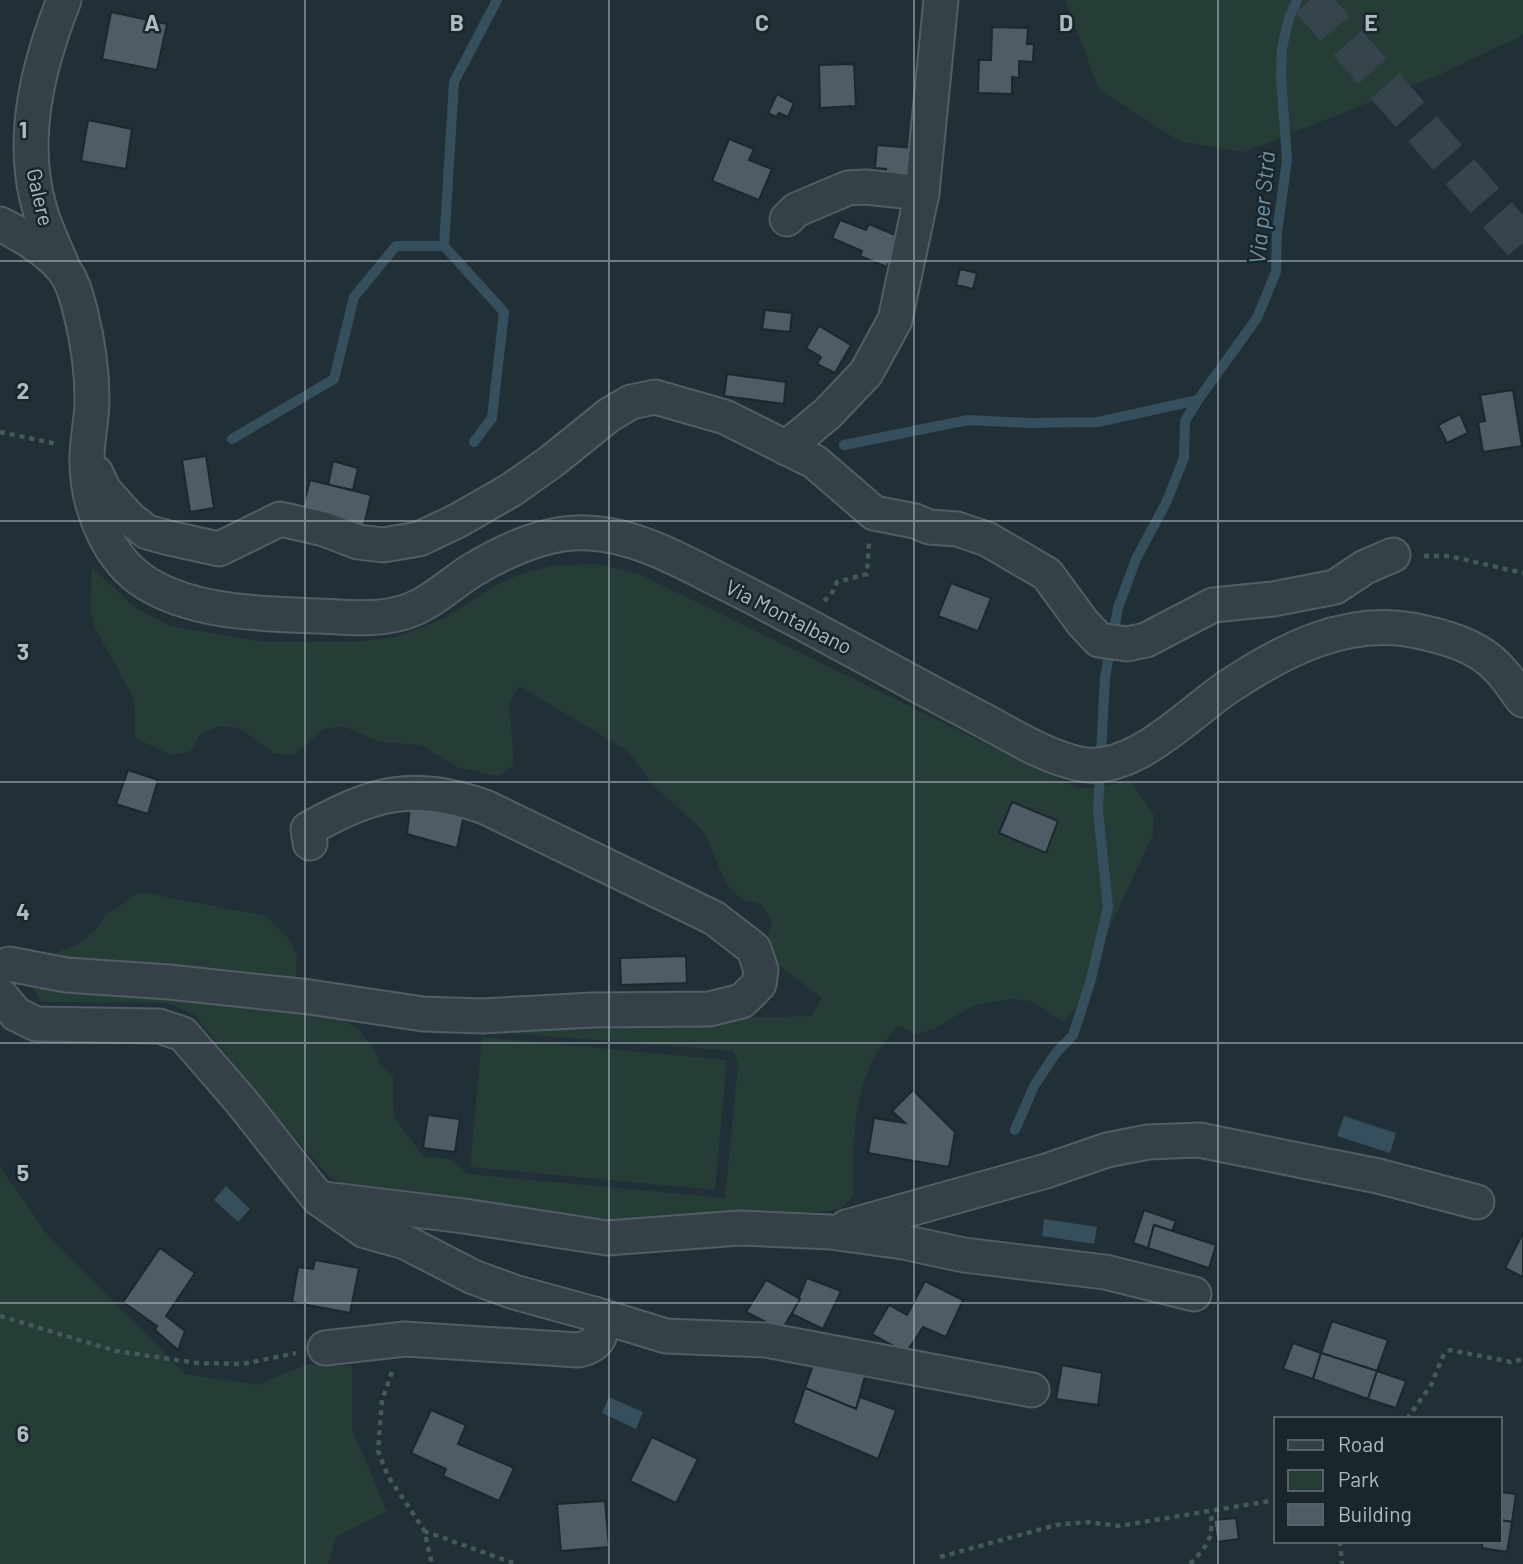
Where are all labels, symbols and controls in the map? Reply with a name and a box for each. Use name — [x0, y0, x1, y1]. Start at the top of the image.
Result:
text: A — [144, 8, 160, 36]
text: B — [450, 8, 464, 36]
text: C — [755, 8, 769, 36]
text: D — [1059, 8, 1073, 36]
text: E — [1364, 8, 1378, 36]
text: 1 — [19, 115, 27, 143]
water label: Via per Strà — [1242, 150, 1280, 265]
street label: Galere — [22, 166, 60, 228]
text: 2 — [17, 376, 29, 404]
street label: Via Montalbano — [722, 573, 856, 659]
text: 3 — [17, 637, 29, 665]
text: 4 — [16, 897, 30, 925]
text: 5 — [17, 1158, 29, 1186]
legend — [1274, 1417, 1502, 1543]
text: 6 — [17, 1419, 29, 1447]
text: Road — [1338, 1431, 1384, 1456]
text: Park — [1338, 1466, 1379, 1491]
text: Building — [1338, 1501, 1412, 1526]

